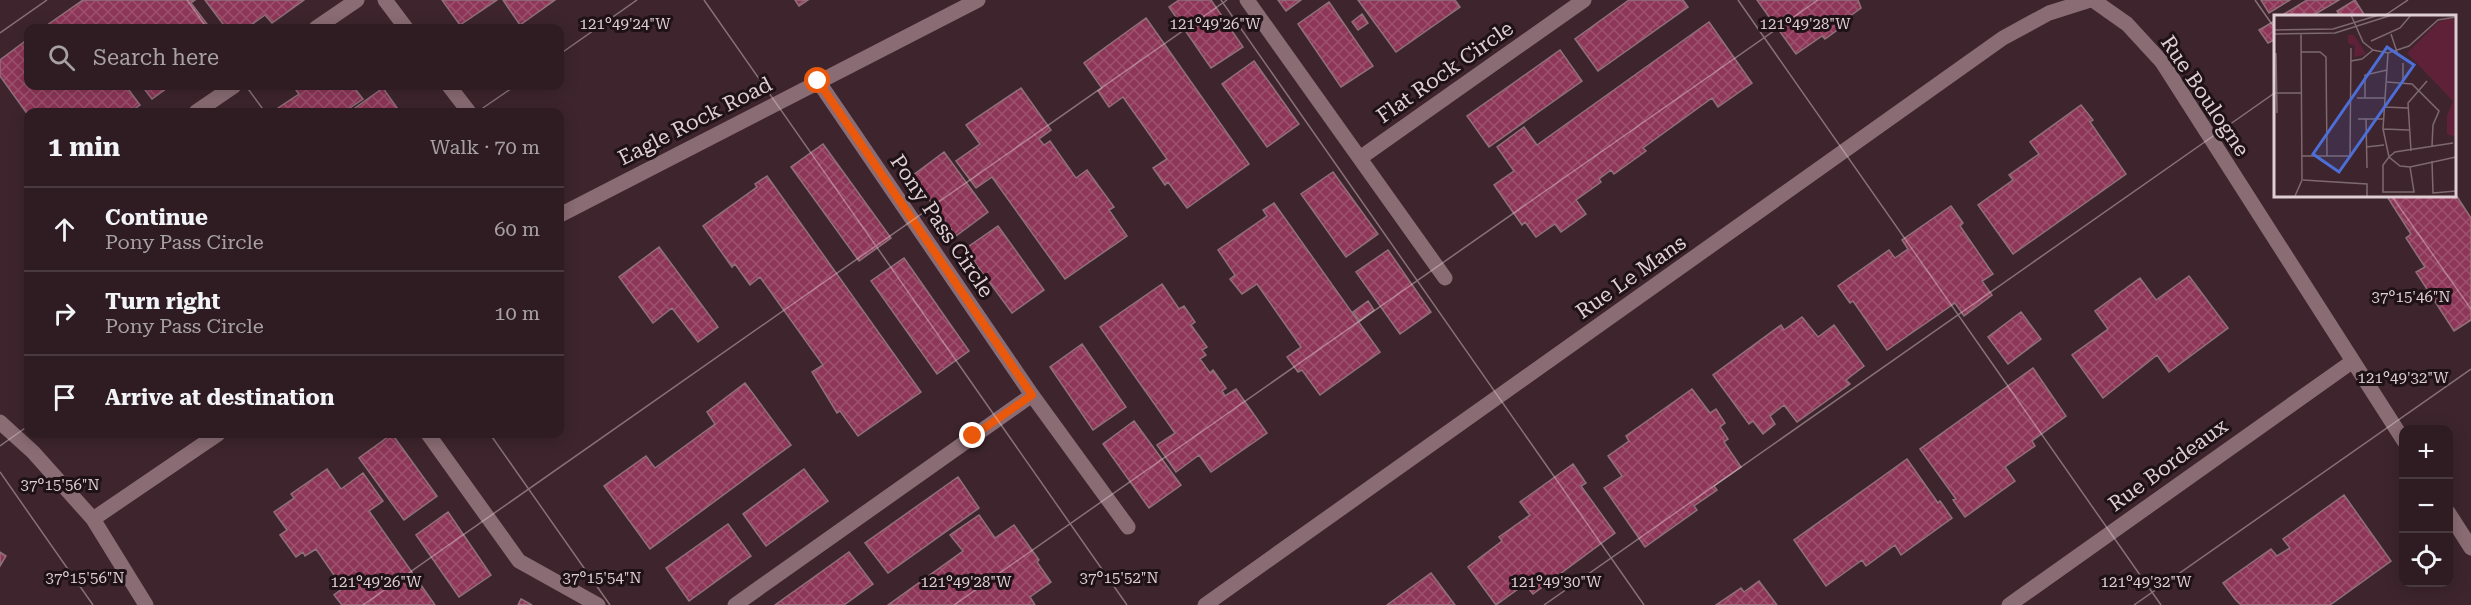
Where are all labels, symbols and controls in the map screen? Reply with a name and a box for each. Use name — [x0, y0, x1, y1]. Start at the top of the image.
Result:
text: 121°49'24"W — [580, 15, 671, 33]
text: 121°49'26"W — [1170, 15, 1261, 33]
text: 121°49'28"W — [1760, 15, 1851, 33]
inset map — [2274, 15, 2456, 196]
street label: Flat Rock Circle — [1372, 16, 1518, 128]
search box — [24, 24, 564, 90]
street label: Rue Boulogne — [2156, 31, 2254, 161]
icon: search — [45, 41, 78, 74]
text: Search here — [93, 45, 219, 70]
route start — [804, 67, 830, 93]
street label: Eagle Rock Road — [614, 72, 776, 170]
text: 1 min — [48, 132, 120, 162]
text: Walk · 70 m — [430, 135, 540, 159]
street label: Pony Pass Circle — [885, 150, 999, 302]
text: Continue — [105, 205, 208, 230]
icon: ahead — [48, 213, 81, 246]
text: 60 m — [494, 217, 540, 241]
text: Pony Pass Circle — [105, 230, 264, 254]
street label: Rue Le Mans — [1571, 230, 1691, 324]
text: 37°15'46"N — [2371, 288, 2451, 306]
text: Turn right — [105, 289, 220, 314]
icon: right — [48, 297, 81, 330]
text: 10 m — [494, 301, 540, 325]
text: Pony Pass Circle — [105, 314, 264, 338]
text: 121°49'32"W — [2358, 369, 2449, 387]
icon: arrive — [48, 381, 81, 414]
text: Arrive at destination — [105, 385, 334, 410]
street label: Rue Bordeaux — [2104, 414, 2232, 516]
route end — [959, 422, 985, 448]
map controls — [2399, 425, 2453, 587]
button: + — [2399, 425, 2453, 479]
text: 37°15'56"N — [20, 476, 100, 494]
button: − — [2399, 479, 2453, 533]
button: locate — [2399, 533, 2453, 587]
text: 37°15'56"N — [45, 569, 125, 587]
text: 37°15'54"N — [562, 569, 642, 587]
text: 37°15'52"N — [1079, 569, 1159, 587]
text: 121°49'26"W — [331, 573, 422, 591]
text: 121°49'28"W — [921, 573, 1012, 591]
text: 121°49'30"W — [1511, 573, 1602, 591]
text: 121°49'32"W — [2101, 573, 2192, 591]

